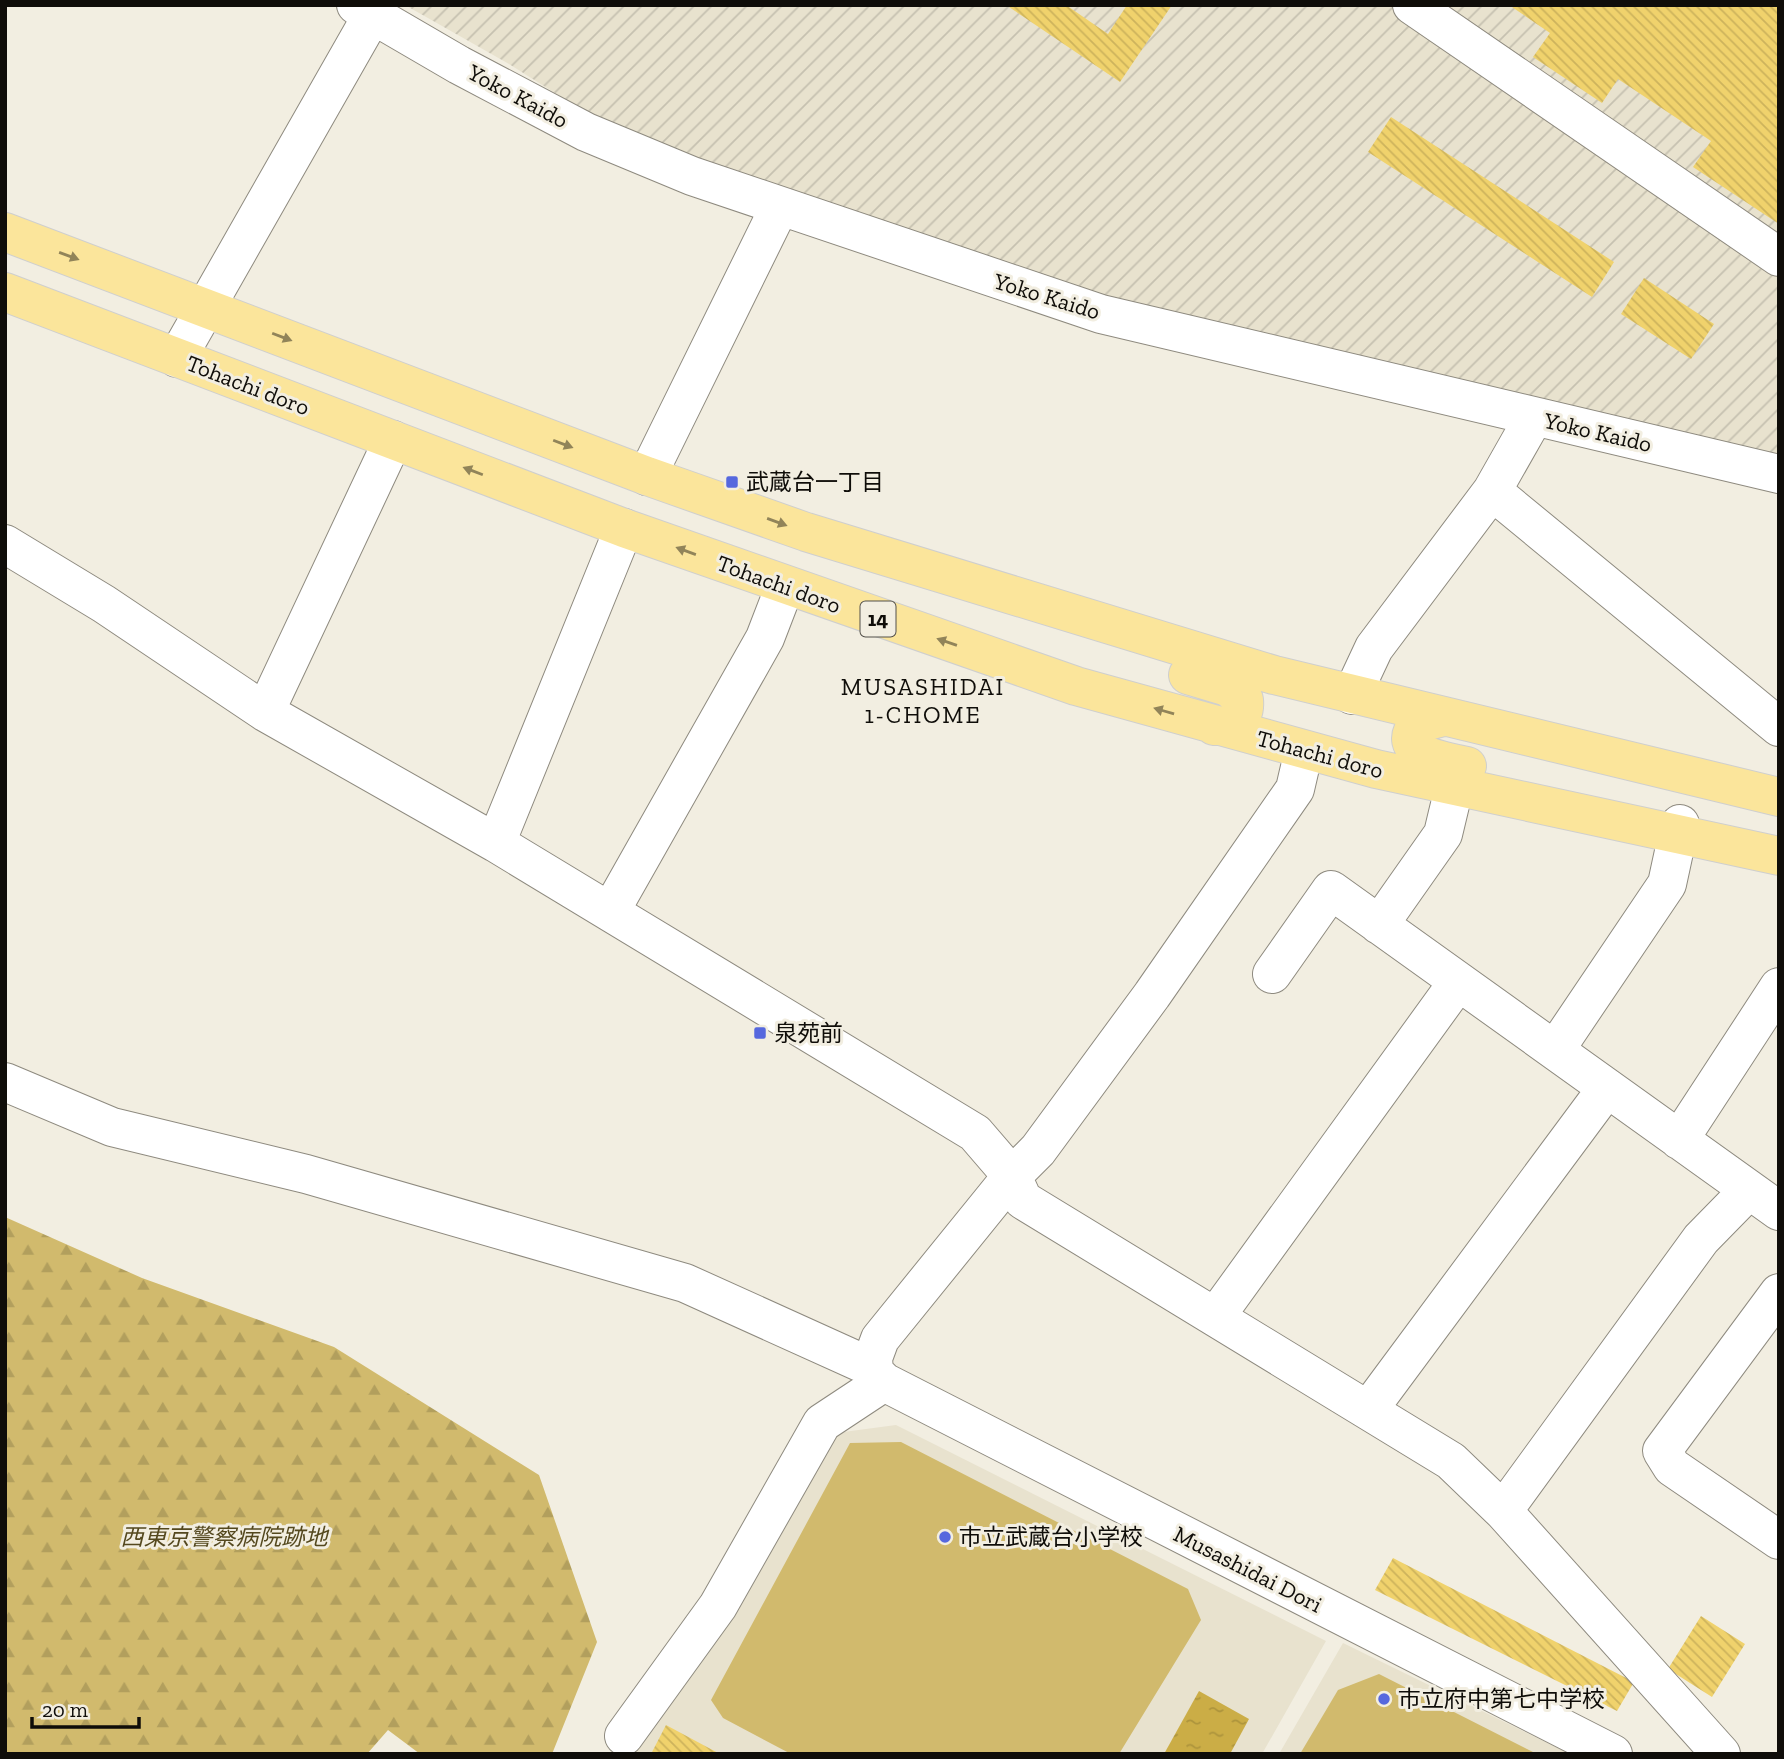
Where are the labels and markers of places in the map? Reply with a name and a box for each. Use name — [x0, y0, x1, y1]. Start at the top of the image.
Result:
place label: 武蔵台一丁目 — [746, 468, 884, 496]
marker: 武蔵台一丁目 — [724, 474, 740, 490]
place label: 泉苑前 — [774, 1019, 843, 1047]
marker: 泉苑前 — [752, 1025, 768, 1041]
place label: 市立武蔵台小学校 — [959, 1523, 1143, 1551]
marker: 市立武蔵台小学校 — [937, 1529, 953, 1545]
place label: 市立府中第七中学校 — [1398, 1685, 1605, 1713]
marker: 市立府中第七中学校 — [1376, 1691, 1392, 1707]

